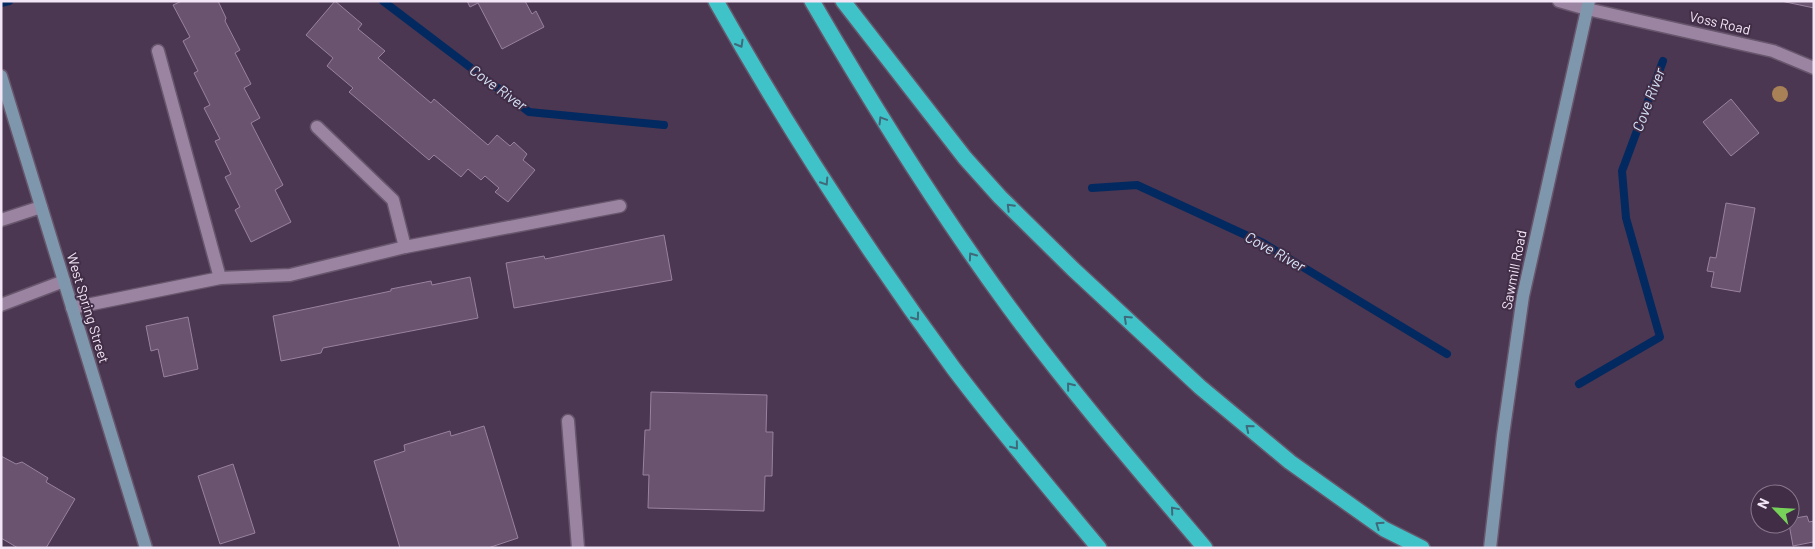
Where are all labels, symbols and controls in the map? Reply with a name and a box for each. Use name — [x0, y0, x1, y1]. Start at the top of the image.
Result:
street label: Voss Road — [1688, 7, 1752, 38]
one-way arrow — [734, 38, 744, 47]
water label: Cove River — [467, 60, 531, 114]
water label: Cove River — [1628, 65, 1669, 134]
one-way arrow — [879, 117, 889, 126]
one-way arrow — [819, 177, 828, 186]
one-way arrow — [1007, 204, 1016, 213]
water label: Cove River — [1242, 227, 1309, 275]
street label: Sawmill Road — [1497, 229, 1530, 311]
street label: West Spring Street — [64, 251, 113, 365]
one-way arrow — [969, 252, 978, 261]
one-way arrow — [910, 311, 919, 321]
one-way arrow — [1124, 316, 1133, 325]
one-way arrow — [1066, 382, 1075, 391]
one-way arrow — [1245, 424, 1254, 433]
one-way arrow — [1009, 440, 1017, 449]
north arrow — [1750, 484, 1800, 534]
text: N — [1753, 495, 1772, 511]
one-way arrow — [1170, 507, 1179, 516]
one-way arrow — [1375, 522, 1385, 531]

